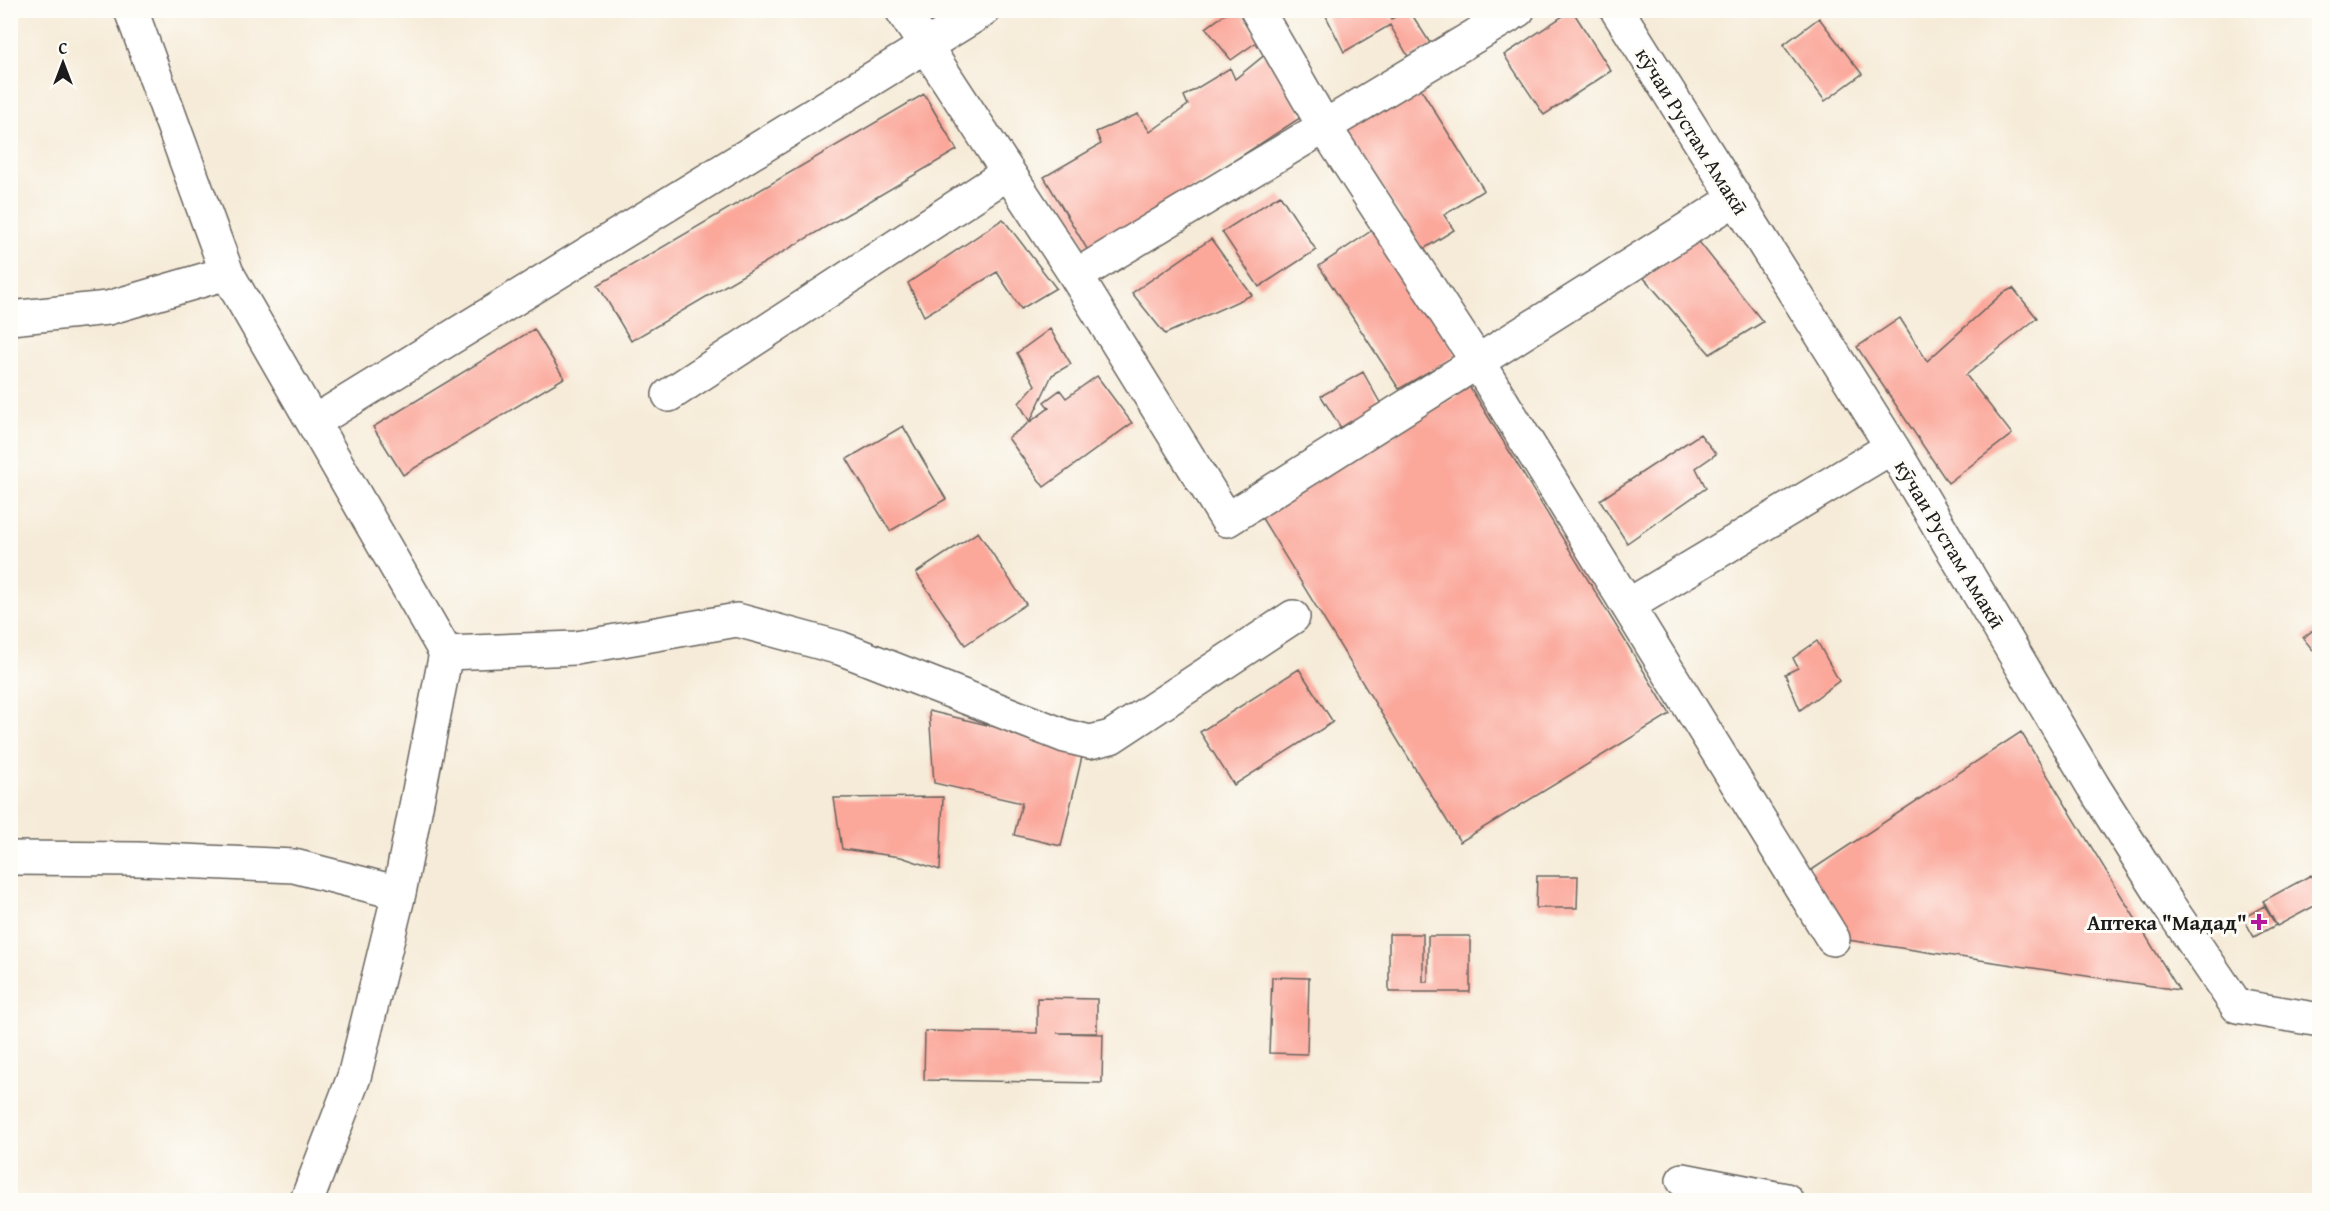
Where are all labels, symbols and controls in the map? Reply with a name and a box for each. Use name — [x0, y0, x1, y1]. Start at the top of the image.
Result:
north arrow — [33, 33, 93, 93]
text: С — [58, 36, 68, 60]
street label: кӯчаи Рустам Амакӣ — [1628, 41, 1756, 221]
street label: кӯчаи Рустам Амакӣ — [1887, 454, 2013, 634]
place label: Аптека "Мадад" — [2087, 907, 2247, 938]
marker: Аптека "Мадад" — [2252, 915, 2266, 929]

